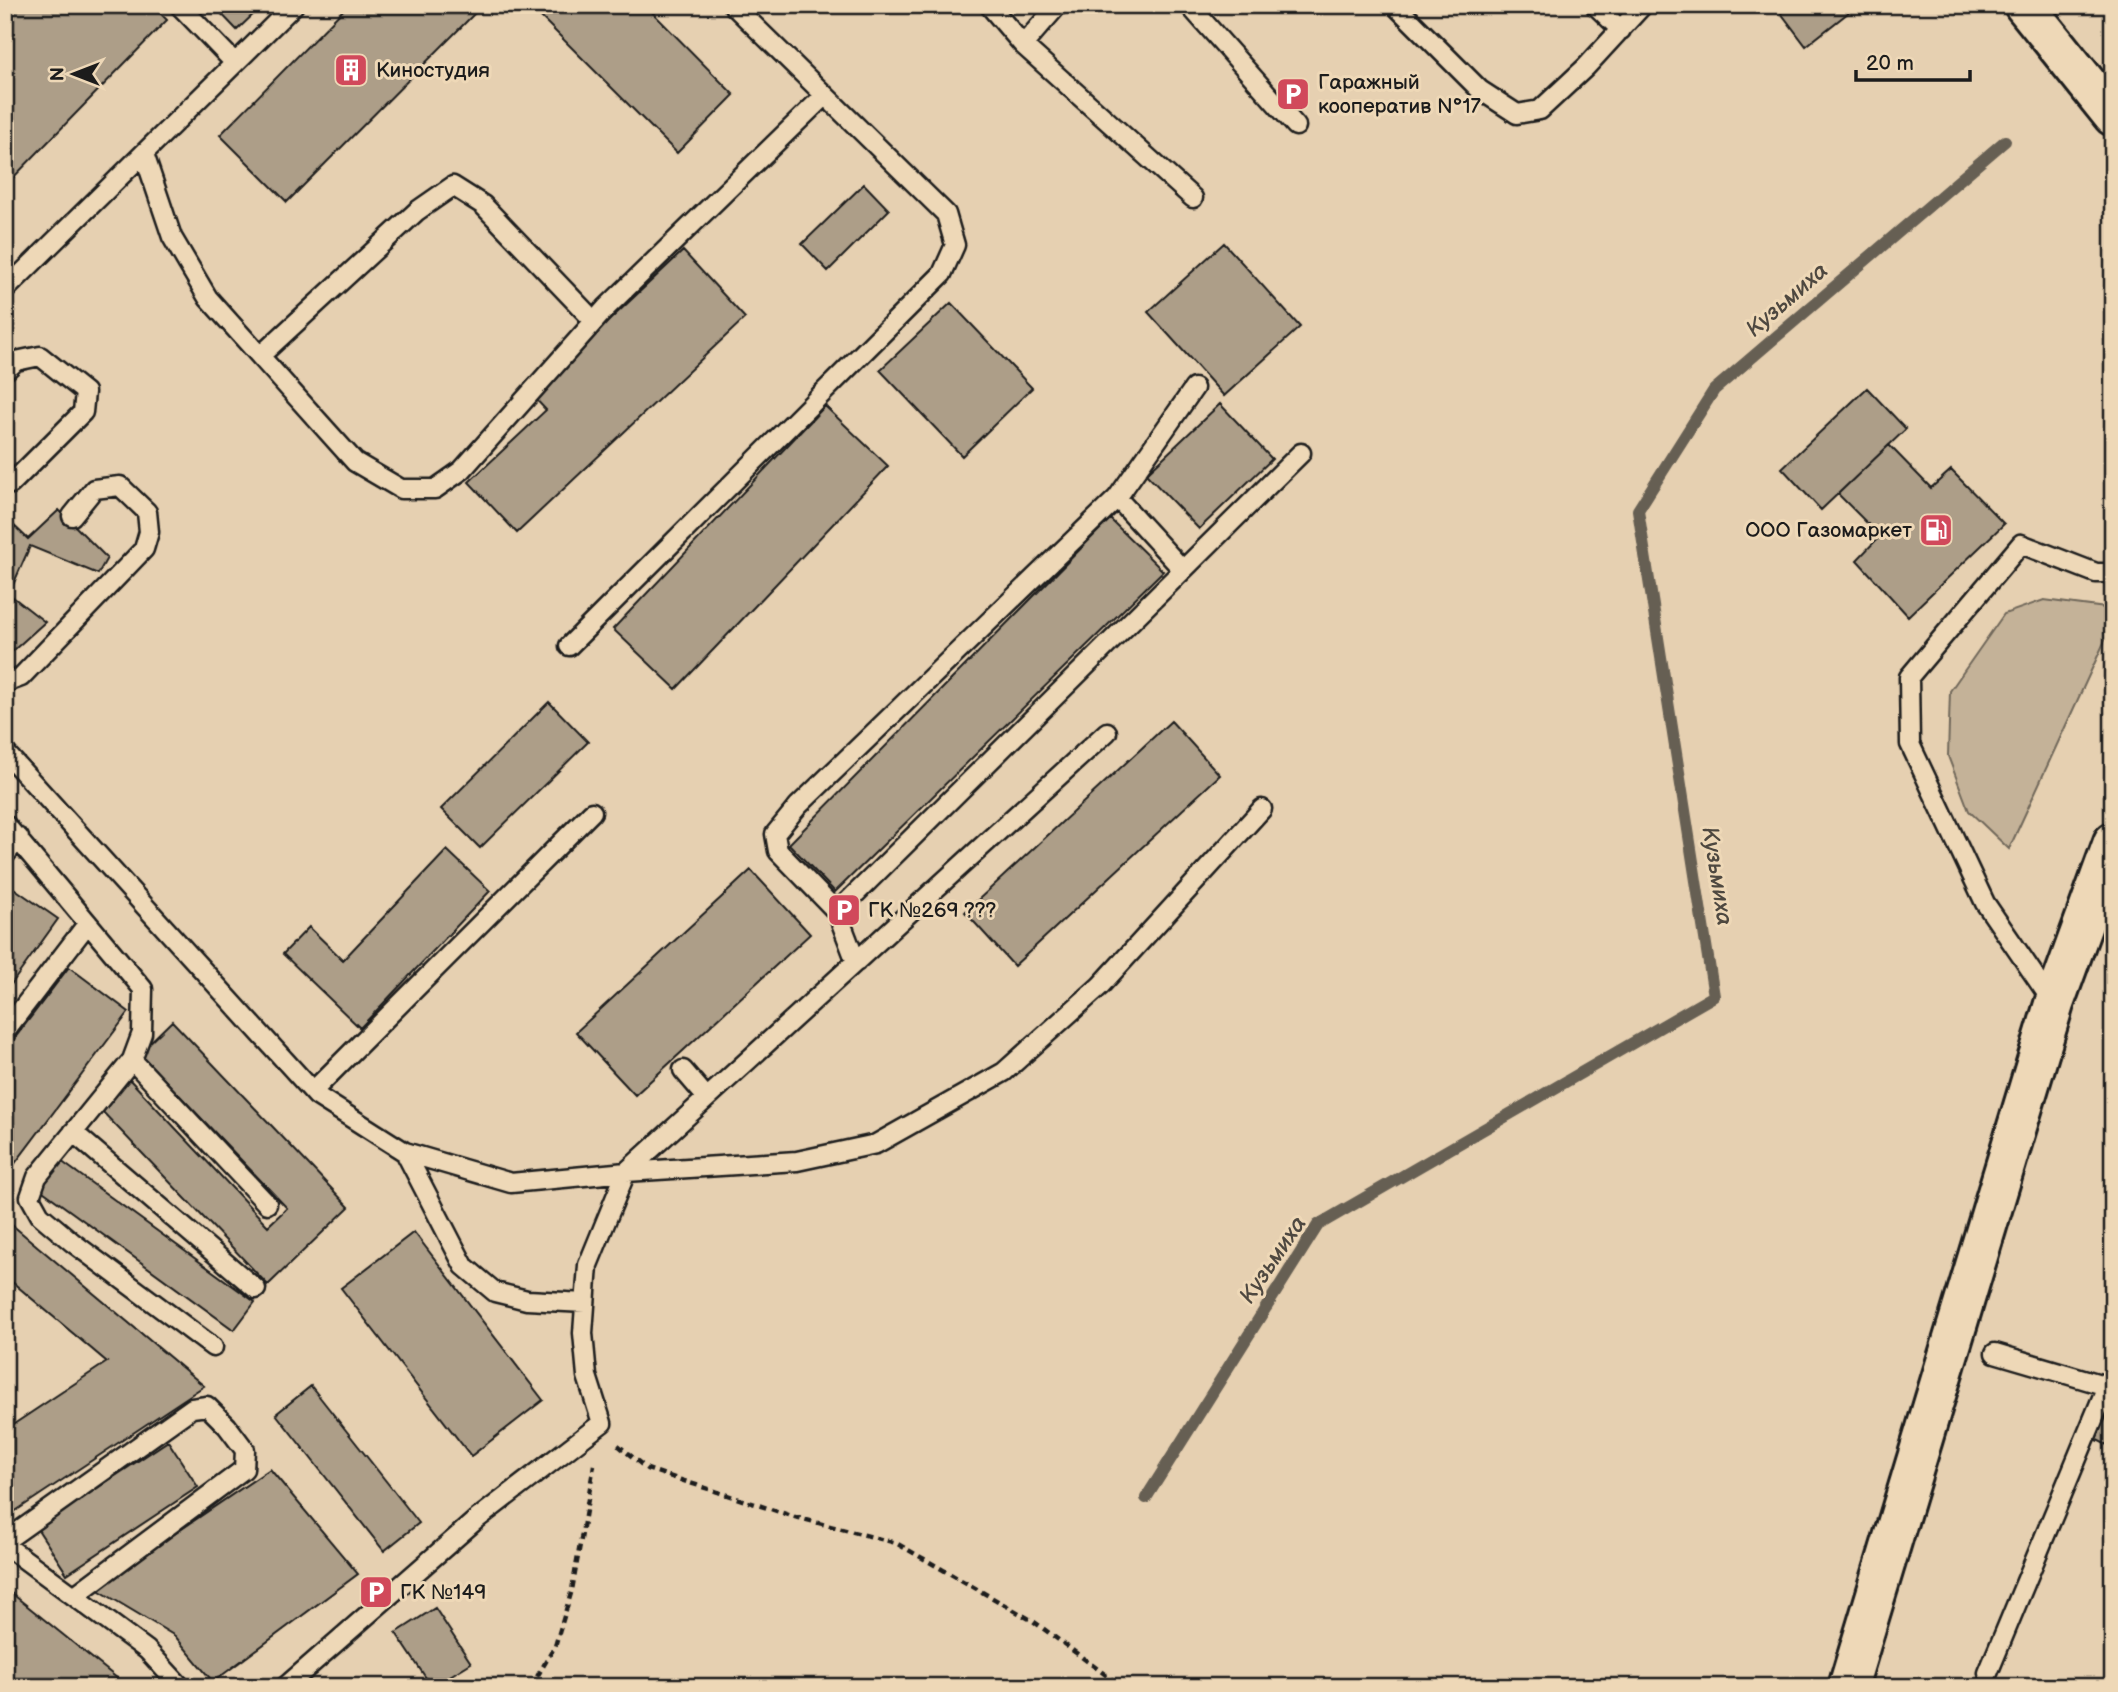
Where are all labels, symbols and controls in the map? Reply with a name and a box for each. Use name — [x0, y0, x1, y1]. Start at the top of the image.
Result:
north arrow — [38, 38, 108, 108]
scale bar — [1856, 38, 1969, 82]
building icon: Киностудия — [332, 51, 370, 89]
text: 20 m — [1866, 51, 1914, 76]
place label: Киностудия — [376, 58, 490, 83]
text: N — [47, 67, 70, 81]
place label: Гаражный кооператив N°17 — [1318, 70, 1482, 119]
parking icon: Гаражный кооператив N°17 — [1274, 75, 1312, 113]
water label: Кузьмиха — [1740, 257, 1834, 343]
fuel station icon: ООО Газомаркет — [1917, 511, 1955, 549]
place label: ООО Газомаркет — [1745, 518, 1912, 543]
water label: Кузьмиха — [1695, 824, 1739, 928]
parking icon: ГК №269 ??? — [825, 891, 863, 929]
place label: ГК №269 ??? — [868, 898, 997, 923]
water label: Кузьмиха — [1233, 1211, 1313, 1309]
parking icon: ГК №149 — [357, 1573, 395, 1611]
place label: ГК №149 — [400, 1580, 486, 1605]

